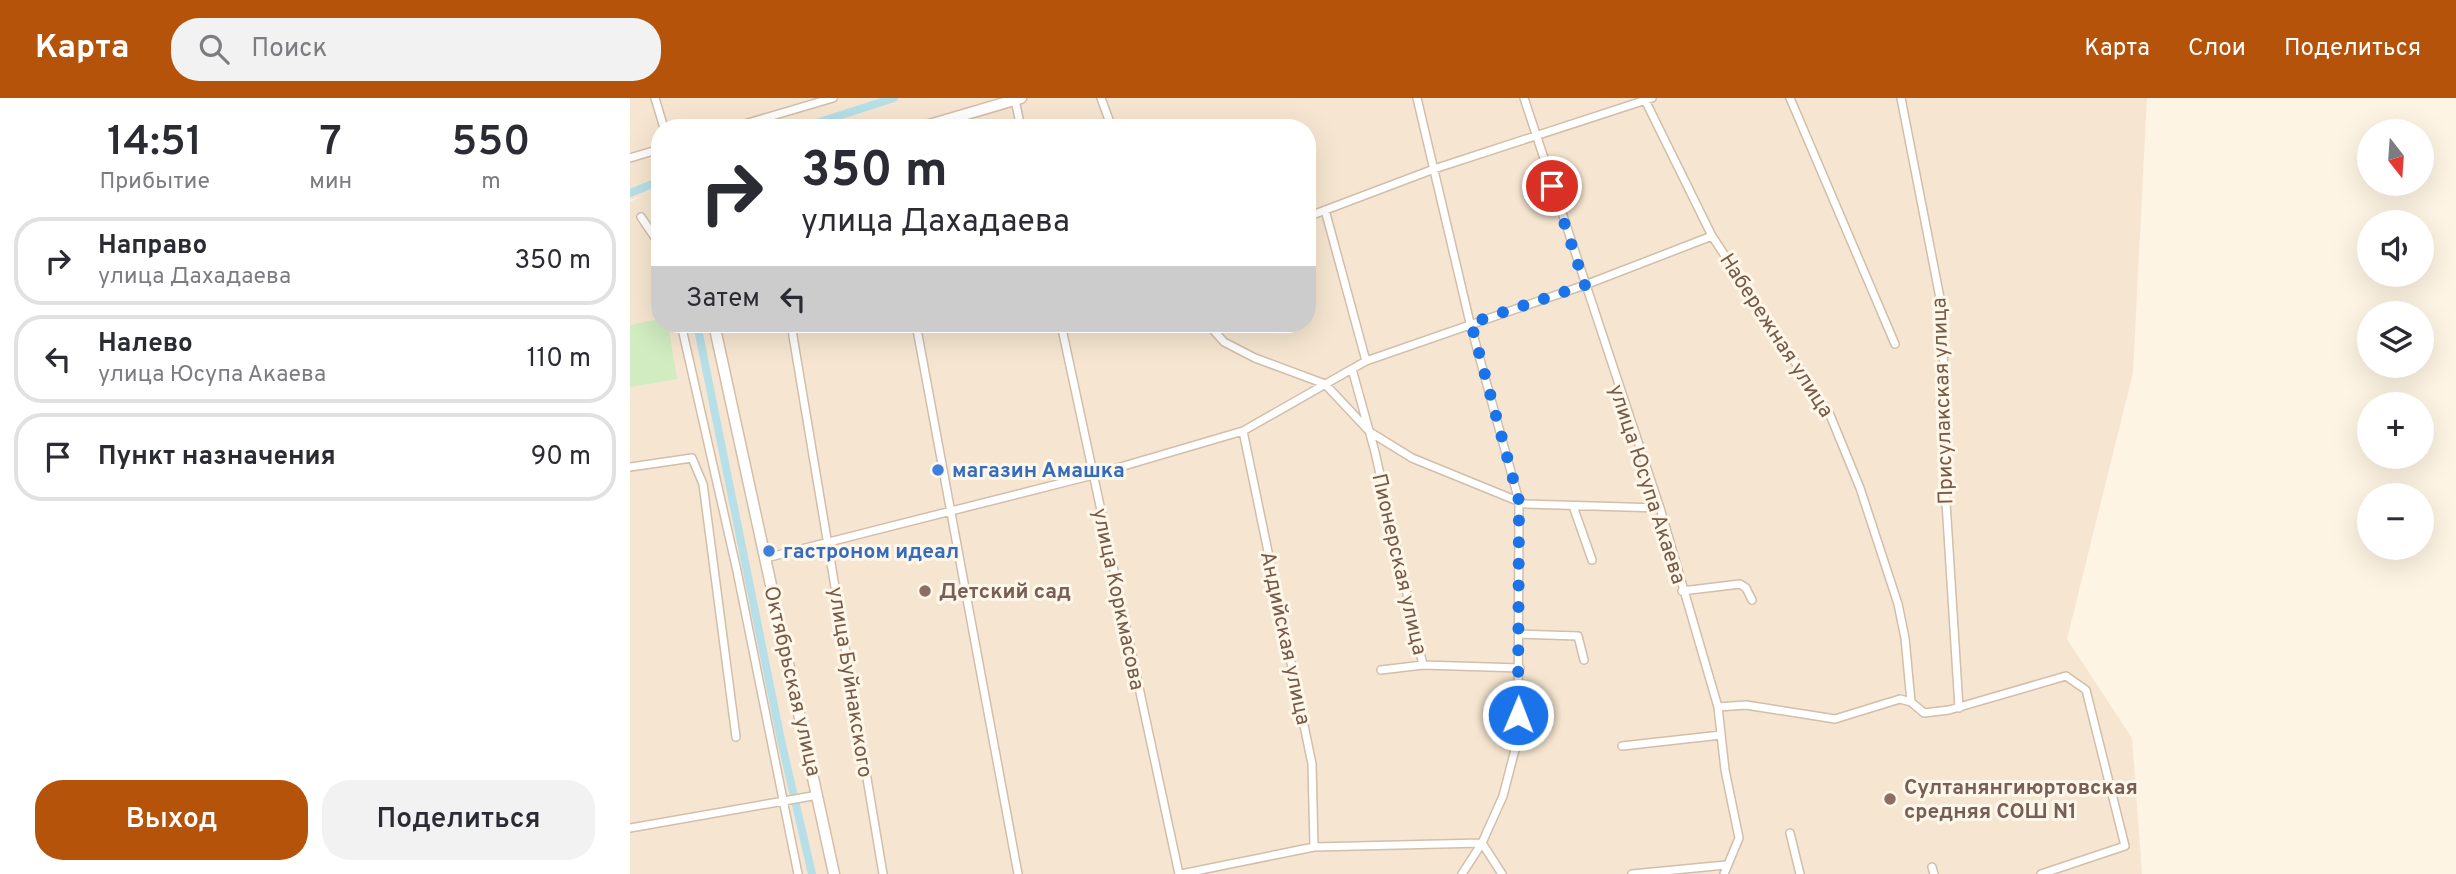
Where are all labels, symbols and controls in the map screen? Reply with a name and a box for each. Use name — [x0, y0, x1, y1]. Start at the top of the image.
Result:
search box — [171, 18, 661, 81]
text: Карта — [35, 28, 129, 70]
icon: search — [195, 30, 233, 68]
text: Поиск — [251, 33, 327, 66]
text: Карта — [2084, 34, 2150, 64]
text: Слои — [2188, 34, 2246, 64]
text: Поделиться — [2284, 34, 2421, 64]
text: 14:51 — [107, 117, 202, 170]
text: 7 — [320, 117, 342, 170]
text: 550 — [452, 117, 531, 170]
north arrow — [2357, 119, 2434, 196]
map controls — [2357, 119, 2434, 560]
text: 350 m — [801, 142, 948, 204]
icon: right — [686, 147, 777, 238]
pin — [1522, 156, 1582, 216]
icon: arrive — [1533, 167, 1571, 205]
text: Прибытие — [99, 168, 210, 197]
text: мин — [309, 168, 352, 197]
text: m — [481, 168, 501, 197]
text: улица Дахадаева — [801, 203, 1070, 243]
button: sound — [2357, 210, 2434, 287]
text: Направо — [98, 230, 207, 263]
icon: right — [39, 242, 77, 280]
text: 350 m — [514, 245, 591, 278]
street label: Набережная улица — [1713, 249, 1839, 423]
text: улица Дахадаева — [98, 263, 291, 292]
icon: left — [774, 280, 812, 318]
text: Затем — [686, 283, 760, 316]
street label: Присулакская улица — [1926, 297, 1961, 505]
button: layers — [2357, 301, 2434, 378]
text: Налево — [98, 328, 193, 361]
icon: left — [39, 340, 77, 378]
text: 110 m — [527, 343, 591, 376]
text: улица Юсупа Акаева — [98, 361, 326, 390]
street label: улица Юсупа Акаева — [1602, 381, 1692, 588]
button: + — [2357, 392, 2434, 469]
icon: arrive — [39, 438, 77, 476]
text: Пункт назначения — [98, 441, 336, 474]
text: 90 m — [531, 441, 591, 474]
place label: магазин Амашка — [952, 458, 1125, 485]
marker: магазин Амашка — [930, 462, 946, 478]
street label: Пионерская улица — [1365, 471, 1433, 658]
button: − — [2357, 483, 2434, 560]
street label: улица Коркмасова — [1085, 506, 1150, 693]
place label: гастроном идеал — [783, 539, 959, 566]
marker: гастроном идеал — [761, 543, 777, 559]
street label: Андийская улица — [1253, 549, 1316, 727]
place label: Детский сад — [939, 579, 1071, 606]
marker: Детский сад — [917, 583, 933, 599]
street label: Октябрьская улица — [757, 584, 827, 779]
street label: улица Буйнакского — [821, 585, 878, 779]
position arrow — [1481, 678, 1555, 752]
place label: Султанянгиюртовская средняя СОШ N1 — [1904, 775, 2138, 826]
button: Выход — [35, 780, 308, 860]
button: Поделиться — [322, 780, 595, 860]
marker: Султанянгиюртовская средняя СОШ N1 — [1882, 791, 1898, 807]

